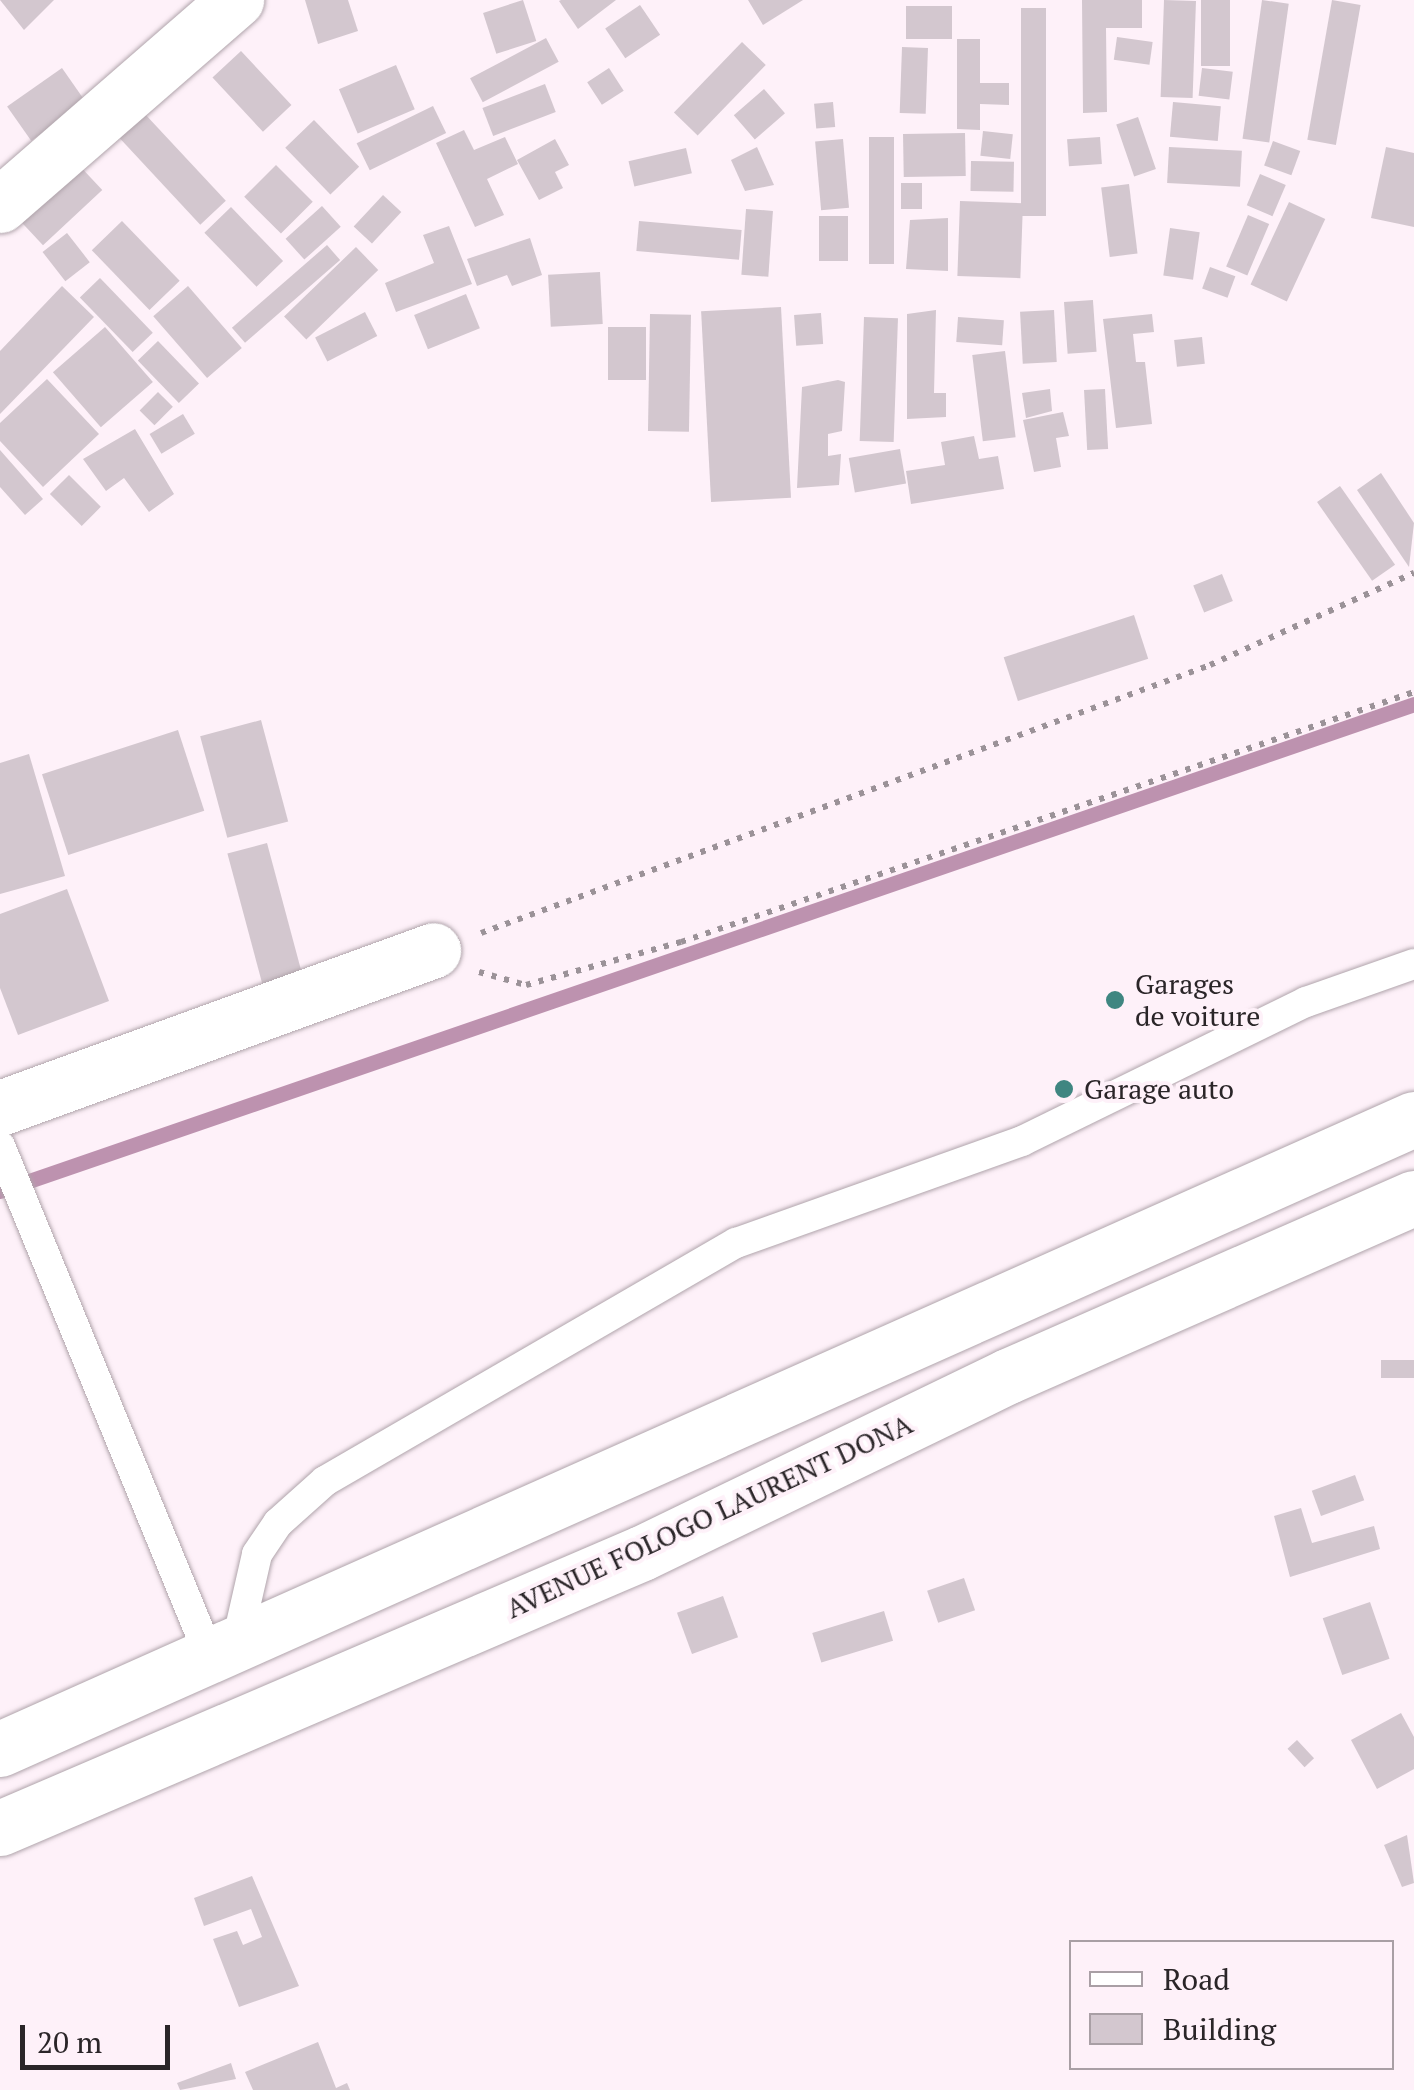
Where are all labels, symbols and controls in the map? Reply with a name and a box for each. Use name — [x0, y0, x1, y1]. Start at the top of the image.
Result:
place label: Garages de voiture — [1135, 967, 1260, 1033]
marker: Garages de voiture — [1104, 989, 1126, 1011]
place label: Garage auto — [1084, 1072, 1234, 1106]
marker: Garage auto — [1053, 1078, 1075, 1100]
street label: AVENUE FOLOGO LAURENT DONA — [500, 1407, 918, 1625]
legend — [1069, 1940, 1394, 2070]
text: Road — [1163, 1959, 1230, 1999]
scale bar — [25, 2005, 175, 2067]
text: Building — [1163, 2009, 1276, 2049]
text: 20 m — [37, 2022, 102, 2062]

